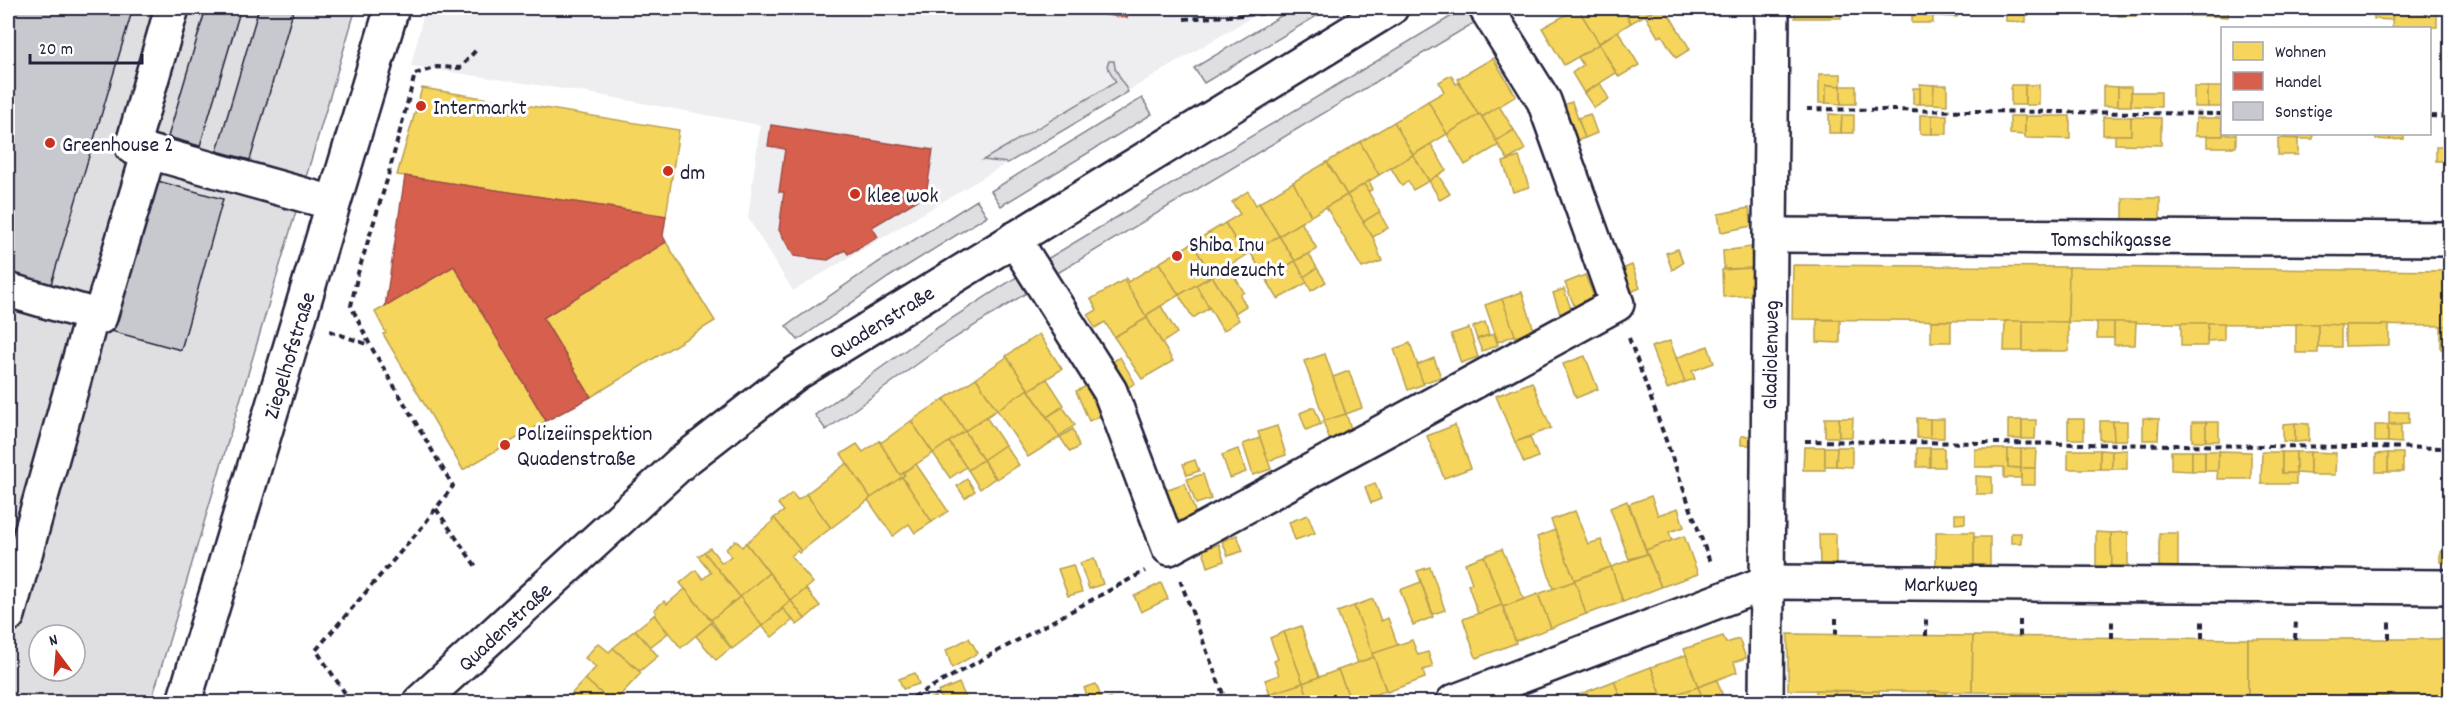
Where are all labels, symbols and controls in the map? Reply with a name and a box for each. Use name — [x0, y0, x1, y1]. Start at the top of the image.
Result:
scale bar — [30, 27, 142, 65]
legend — [2221, 27, 2431, 135]
text: 20 m — [39, 38, 73, 63]
text: Wohnen — [2275, 41, 2326, 66]
text: Handel — [2275, 71, 2322, 96]
place label: Intermarkt — [433, 94, 527, 125]
marker: Intermarkt — [414, 99, 428, 113]
text: Sonstige — [2275, 101, 2333, 126]
place label: Greenhouse 2 — [62, 131, 174, 162]
marker: Greenhouse 2 — [43, 136, 57, 150]
place label: dm — [680, 159, 705, 190]
marker: dm — [661, 164, 675, 178]
place label: klee wok — [867, 182, 939, 213]
marker: klee wok — [848, 187, 862, 201]
street label: Tomschikgasse — [2050, 226, 2172, 257]
place label: Shiba Inu Hundezucht — [1189, 231, 1285, 287]
marker: Shiba Inu Hundezucht — [1170, 249, 1184, 263]
street label: Quadenstraße — [824, 279, 941, 369]
street label: Ziegelhofstraße — [257, 289, 325, 423]
street label: Gladiolenweg — [1756, 300, 1789, 410]
place label: Polizeiinspektion Quadenstraße — [517, 420, 653, 476]
marker: Polizeiinspektion Quadenstraße — [498, 438, 512, 452]
street label: Markweg — [1904, 571, 1978, 602]
street label: Quadenstraße — [452, 577, 560, 680]
north arrow — [27, 623, 87, 683]
text: N — [47, 629, 61, 653]

